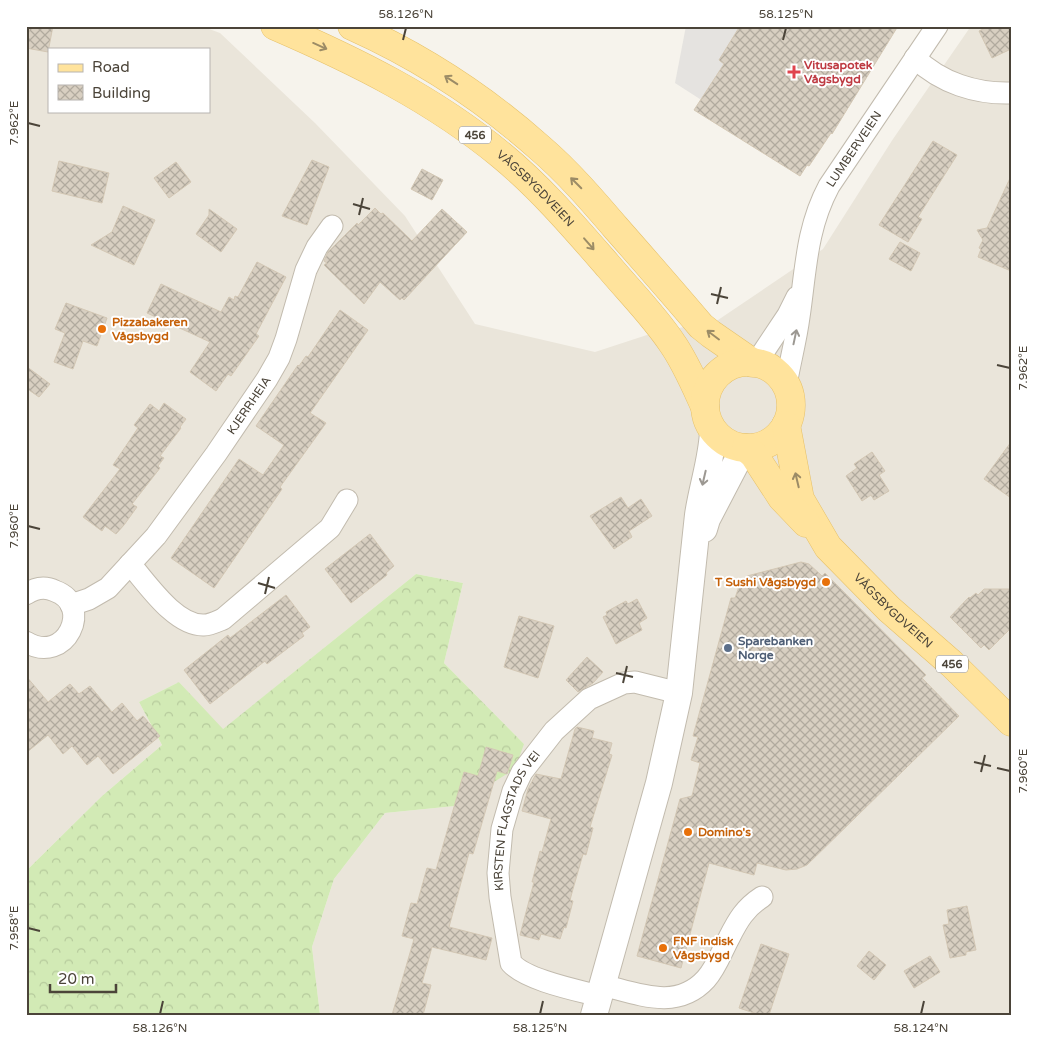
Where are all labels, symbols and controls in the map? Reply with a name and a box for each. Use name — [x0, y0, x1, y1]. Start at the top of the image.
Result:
text: 58.126°N — [379, 7, 433, 21]
text: 58.125°N — [759, 7, 813, 21]
one-way arrow — [312, 41, 327, 51]
legend — [48, 48, 210, 112]
text: Road — [92, 58, 130, 76]
place label: Vitusapotek Vågsbygd — [804, 58, 873, 87]
marker: Vitusapotek Vågsbygd — [788, 66, 800, 78]
one-way arrow — [445, 75, 459, 85]
text: Building — [92, 84, 151, 102]
text: 7.962°E — [7, 100, 21, 145]
street label: LUMBERVEIEN — [823, 108, 884, 190]
road number: 456 — [459, 126, 491, 144]
street label: VÅGSBYGDVEIEN — [494, 147, 577, 229]
one-way arrow — [571, 178, 583, 190]
one-way arrow — [583, 238, 595, 251]
place label: Pizzabakeren Vågsbygd — [112, 315, 188, 344]
marker: Pizzabakeren Vågsbygd — [96, 323, 108, 335]
one-way arrow — [707, 330, 720, 341]
one-way arrow — [791, 330, 800, 346]
text: 7.962°E — [1016, 345, 1030, 390]
street label: KJERRHEIA — [224, 374, 274, 437]
one-way arrow — [699, 470, 708, 486]
one-way arrow — [792, 472, 801, 488]
text: 7.960°E — [7, 503, 21, 548]
street label: VÅGSBYGDVEIEN — [851, 570, 936, 651]
place label: T Sushi Vågsbygd — [714, 575, 816, 590]
marker: T Sushi Vågsbygd — [820, 576, 832, 588]
place label: Sparebanken Norge — [738, 634, 813, 663]
marker: Sparebanken Norge — [722, 642, 734, 654]
road number: 456 — [936, 656, 968, 672]
street label: KIRSTEN FLAGSTADS VEI — [491, 748, 543, 891]
text: 7.960°E — [1016, 748, 1030, 793]
place label: Domino's — [698, 825, 751, 839]
marker: Domino's — [682, 826, 694, 838]
text: 7.958°E — [7, 905, 21, 950]
place label: FNF indisk Vågsbygd — [673, 934, 734, 963]
marker: FNF indisk Vågsbygd — [657, 942, 669, 954]
scale bar — [50, 961, 116, 993]
text: 20 m — [58, 970, 95, 988]
text: 58.126°N — [133, 1021, 187, 1035]
text: 58.125°N — [513, 1021, 567, 1035]
text: 58.124°N — [894, 1021, 948, 1035]

